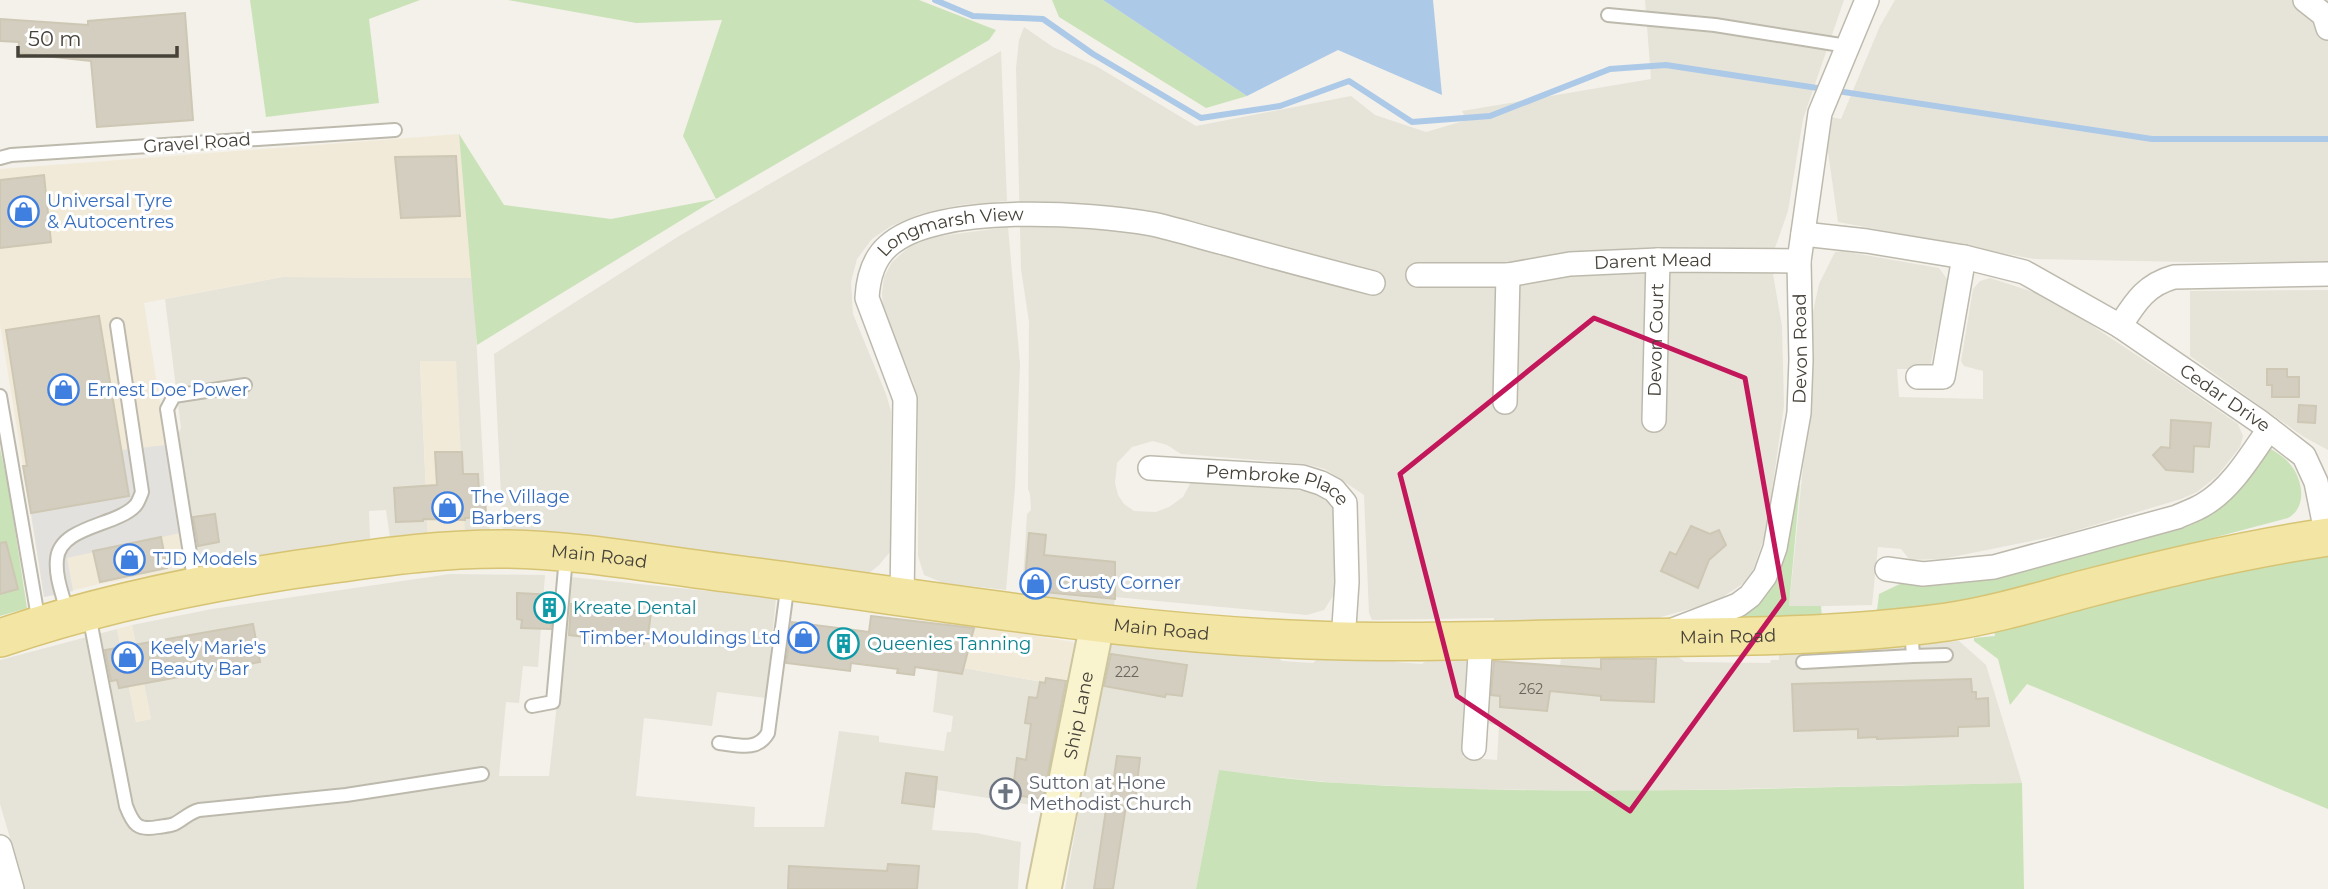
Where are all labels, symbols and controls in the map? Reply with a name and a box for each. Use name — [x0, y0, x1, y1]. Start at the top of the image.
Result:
scale bar — [18, 14, 177, 58]
text: 50 m — [28, 26, 82, 51]
street label: Gravel Road — [142, 128, 252, 158]
place label: Universal Tyre & Autocentres — [47, 190, 174, 233]
shop icon: Universal Tyre & Autocentres — [7, 194, 41, 228]
street label: Longmarsh View — [872, 203, 1024, 261]
street label: Darent Mead — [1593, 249, 1712, 274]
street label: Devon Court — [1644, 283, 1668, 397]
street label: Devon Road — [1788, 293, 1812, 404]
street label: Cedar Drive — [2175, 359, 2275, 437]
shop icon: Ernest Doe Power — [47, 373, 81, 407]
place label: Ernest Doe Power — [87, 379, 249, 401]
street label: Pembroke Place — [1205, 460, 1354, 510]
place label: The Village Barbers — [471, 486, 570, 529]
shop icon: The Village Barbers — [431, 490, 465, 524]
street label: Main Road — [550, 540, 649, 573]
shop icon: TJD Models — [113, 542, 147, 576]
place label: TJD Models — [153, 548, 257, 570]
shop icon: Crusty Corner — [1018, 566, 1052, 600]
place label: Crusty Corner — [1058, 572, 1181, 594]
building icon: Kreate Dental — [533, 591, 567, 625]
place label: Kreate Dental — [573, 597, 697, 619]
street label: Main Road — [1112, 614, 1210, 645]
shop icon: Timber-Mouldings Ltd — [787, 621, 821, 655]
street label: Main Road — [1679, 624, 1777, 648]
place label: Timber-Mouldings Ltd — [580, 627, 781, 649]
building icon: Queenies Tanning — [827, 627, 861, 661]
place label: Queenies Tanning — [867, 633, 1031, 655]
place label: Keely Marie's Beauty Bar — [150, 637, 266, 680]
shop icon: Keely Marie's Beauty Bar — [110, 641, 144, 675]
house number: 222 — [1115, 663, 1139, 681]
street label: Ship Lane — [1059, 669, 1098, 761]
house number: 262 — [1519, 680, 1543, 698]
place label: Sutton at Hone Methodist Church — [1029, 772, 1192, 815]
church icon: Sutton at Hone Methodist Church — [989, 776, 1023, 810]

